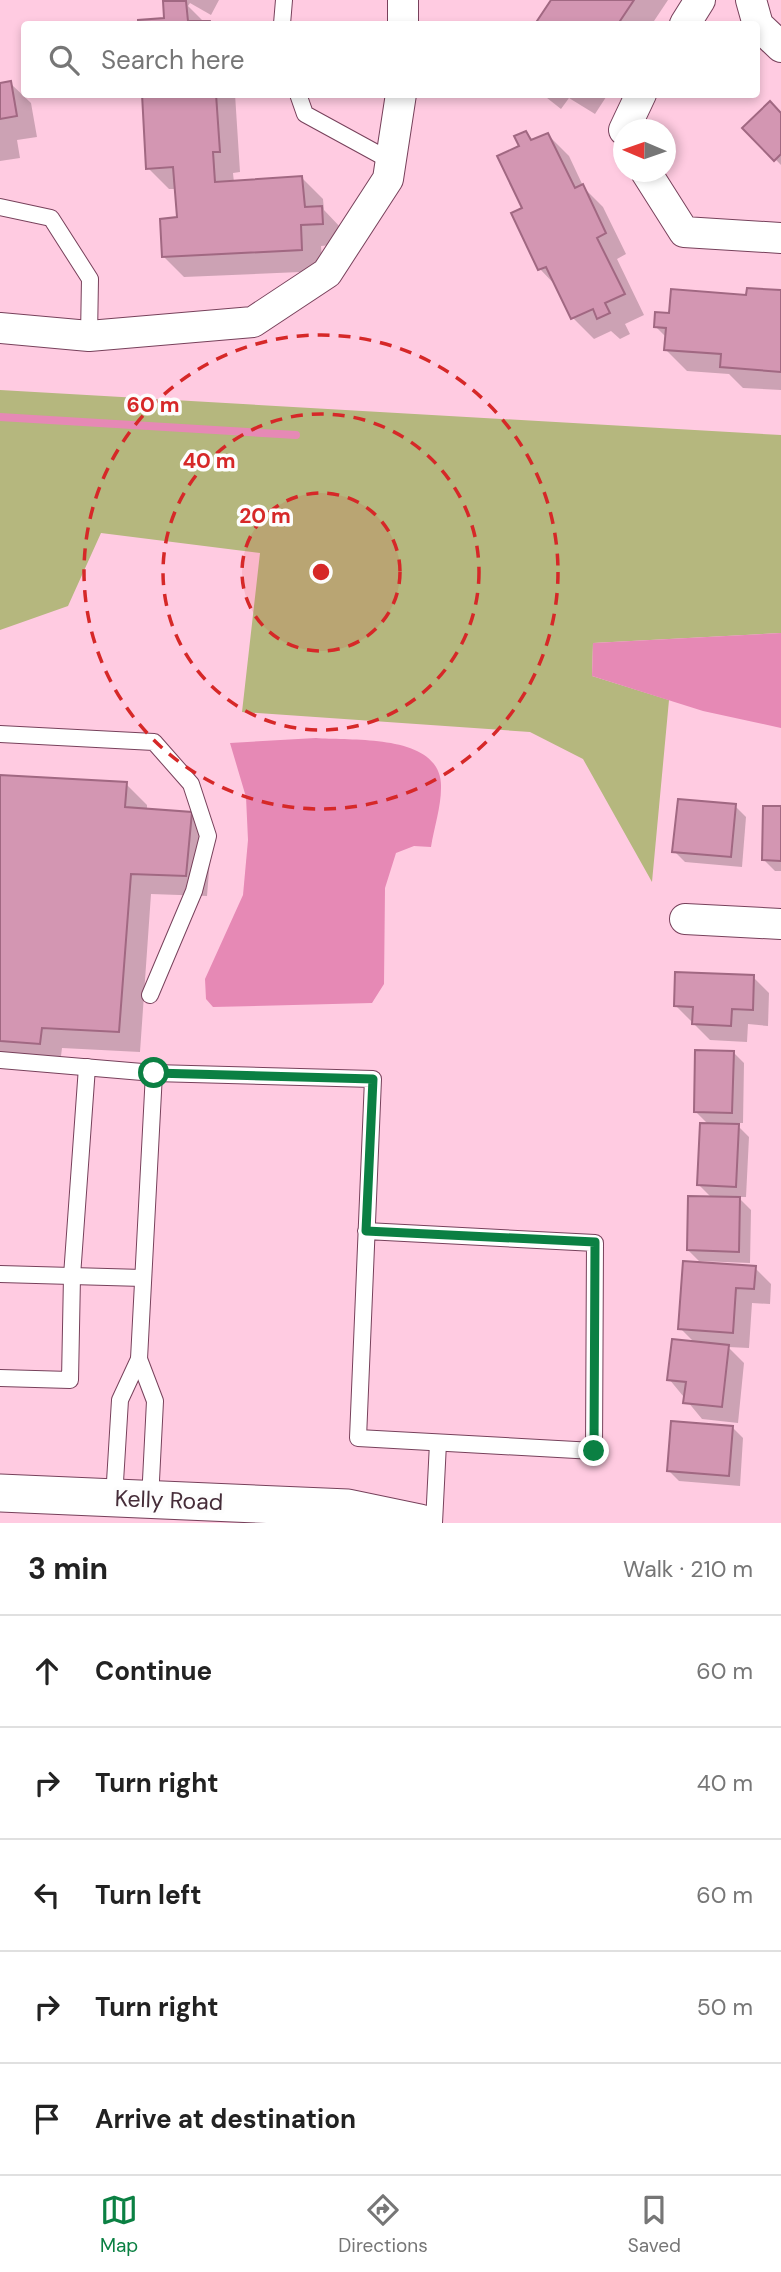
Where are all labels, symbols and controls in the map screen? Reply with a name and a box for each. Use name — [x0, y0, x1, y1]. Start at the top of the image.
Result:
search box — [21, 21, 760, 98]
icon: search — [45, 41, 83, 79]
text: Search here — [101, 43, 244, 77]
north arrow — [613, 119, 676, 182]
text: 60 m — [127, 391, 179, 419]
text: 40 m — [182, 447, 236, 475]
text: 20 m — [239, 502, 291, 530]
centre of rings — [309, 560, 333, 584]
route start — [138, 1057, 169, 1088]
route end — [578, 1435, 609, 1466]
street label: Kelly Road — [114, 1483, 224, 1517]
text: 3 min — [28, 1549, 108, 1588]
text: Walk · 210 m — [623, 1554, 753, 1584]
icon: ahead — [28, 1652, 66, 1690]
text: Continue — [95, 1654, 212, 1688]
text: 60 m — [696, 1656, 753, 1686]
icon: right — [28, 1764, 66, 1802]
text: Turn right — [95, 1766, 219, 1800]
text: 40 m — [697, 1768, 753, 1798]
icon: left — [28, 1876, 66, 1914]
text: Turn left — [95, 1878, 202, 1912]
text: 60 m — [696, 1880, 753, 1910]
icon: right — [28, 1988, 66, 2026]
text: Turn right — [95, 1990, 219, 2024]
text: 50 m — [697, 1992, 753, 2022]
icon: arrive — [28, 2100, 66, 2138]
text: Arrive at destination — [95, 2102, 356, 2136]
tab: Map — [100, 2191, 138, 2258]
tab: Directions — [338, 2191, 428, 2258]
tab: Saved — [628, 2191, 681, 2258]

